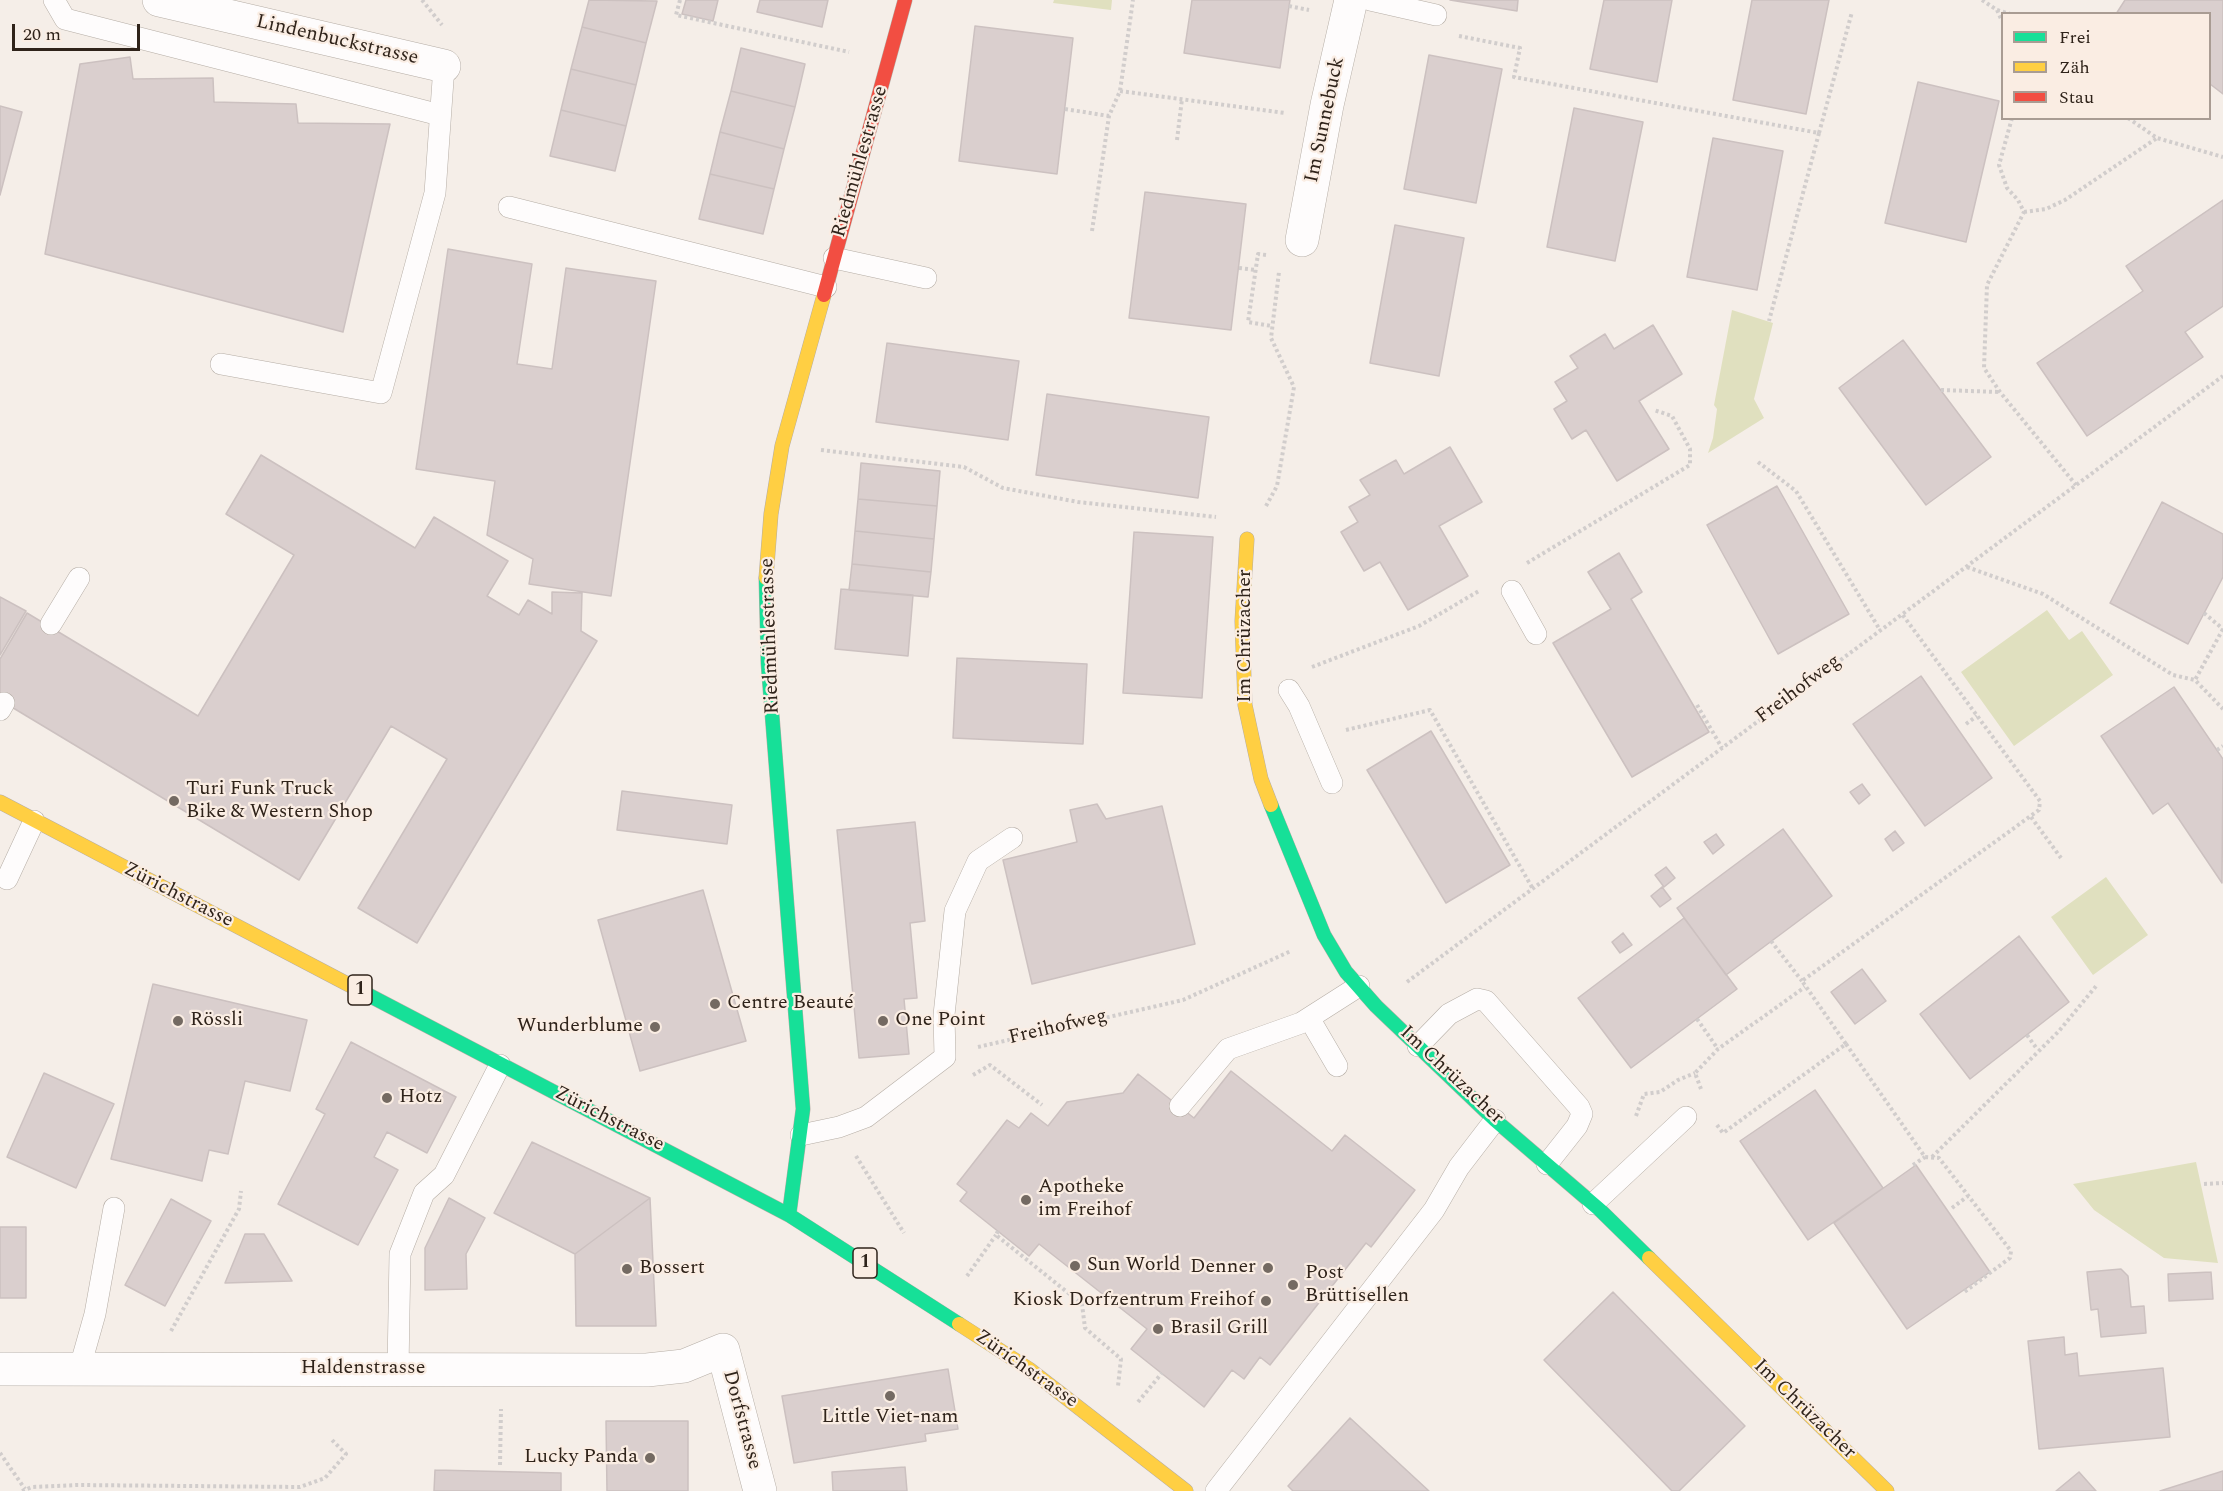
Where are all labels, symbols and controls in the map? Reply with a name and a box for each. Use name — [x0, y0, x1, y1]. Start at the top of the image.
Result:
street label: Lindenbuckstrasse — [253, 11, 421, 71]
scale bar — [15, 12, 142, 50]
legend — [2001, 12, 2211, 120]
text: 20 m — [23, 21, 61, 48]
text: Frei — [2059, 24, 2091, 51]
text: Zäh — [2059, 54, 2090, 81]
street label: Im Sunnebuck — [1301, 55, 1351, 185]
street label: Riedmühlestrasse — [828, 84, 894, 240]
text: Stau — [2059, 84, 2094, 111]
street label: Riedmühlestrasse — [756, 557, 786, 715]
street label: Im Chrüzacher — [1234, 569, 1258, 703]
street label: Freihofweg — [1752, 650, 1846, 730]
place label: Turi Funk Truck Bike & Western Shop — [186, 778, 373, 825]
marker: Turi Funk Truck Bike & Western Shop — [167, 794, 181, 808]
street label: Zürichstrasse — [119, 858, 237, 934]
road number: 1 — [348, 975, 372, 1005]
place label: Centre Beauté — [727, 992, 854, 1016]
marker: Centre Beauté — [708, 997, 722, 1011]
street label: Freihofweg — [1006, 1005, 1110, 1051]
place label: Rössli — [190, 1009, 243, 1033]
place label: One Point — [895, 1009, 986, 1033]
marker: Rössli — [171, 1014, 185, 1028]
marker: One Point — [876, 1014, 890, 1028]
place label: Wunderblume — [517, 1015, 643, 1039]
marker: Wunderblume — [648, 1020, 662, 1034]
street label: Im Chrüzacher — [1394, 1022, 1508, 1130]
street label: Zürichstrasse — [550, 1082, 668, 1158]
place label: Hotz — [399, 1086, 443, 1110]
marker: Hotz — [380, 1091, 394, 1105]
place label: Apotheke im Freihof — [1038, 1176, 1131, 1223]
marker: Apotheke im Freihof — [1019, 1193, 1033, 1207]
road number: 1 — [853, 1248, 877, 1278]
place label: Sun World — [1087, 1254, 1180, 1278]
place label: Denner — [1190, 1256, 1256, 1280]
place label: Bossert — [639, 1257, 705, 1281]
marker: Sun World — [1068, 1259, 1082, 1273]
marker: Denner — [1261, 1261, 1275, 1275]
marker: Bossert — [620, 1262, 634, 1276]
place label: Post Brüttisellen — [1305, 1262, 1409, 1309]
marker: Post Brüttisellen — [1286, 1278, 1300, 1292]
place label: Kiosk Dorfzentrum Freihof — [1012, 1289, 1254, 1313]
marker: Kiosk Dorfzentrum Freihof — [1259, 1294, 1273, 1308]
place label: Brasil Grill — [1170, 1317, 1268, 1341]
marker: Brasil Grill — [1151, 1322, 1165, 1336]
street label: Zürichstrasse — [970, 1326, 1082, 1414]
street label: Im Chrüzacher — [1748, 1355, 1860, 1465]
street label: Haldenstrasse — [301, 1357, 425, 1381]
street label: Dorfstrasse — [716, 1368, 766, 1472]
marker: Little Viet-nam — [883, 1389, 897, 1403]
place label: Little Viet-nam — [821, 1406, 959, 1430]
place label: Lucky Panda — [524, 1446, 638, 1470]
marker: Lucky Panda — [643, 1451, 657, 1465]

